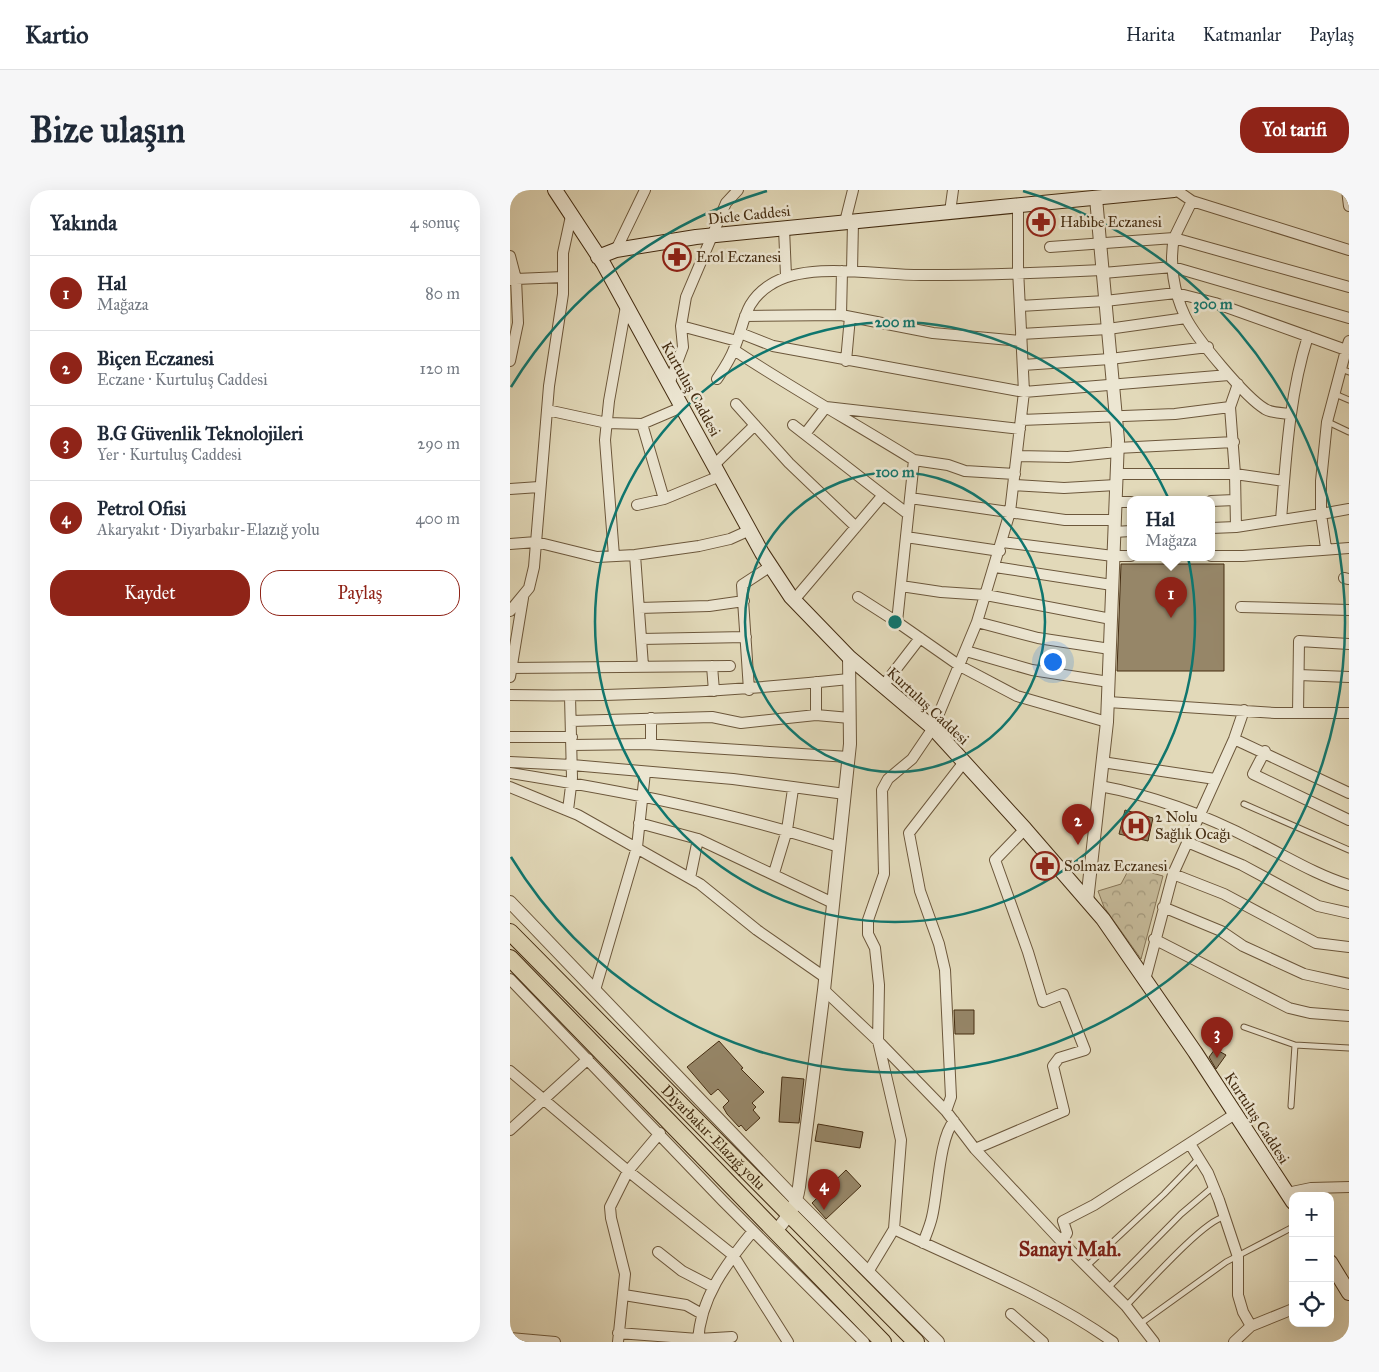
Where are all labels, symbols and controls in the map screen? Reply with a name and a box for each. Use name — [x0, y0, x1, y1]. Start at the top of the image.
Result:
text: Kartio — [25, 20, 89, 50]
text: Harita — [1126, 24, 1175, 46]
text: Katmanlar — [1203, 24, 1281, 46]
text: Paylaş — [1309, 24, 1354, 46]
button: Yol tarifi — [1240, 107, 1349, 153]
text: Bize ulaşın — [30, 109, 185, 152]
street label: Dicle Caddesi — [707, 202, 791, 228]
pharmacy icon: Habibe Eczanesi — [1026, 207, 1056, 237]
text: Yakında — [50, 210, 117, 236]
text: 4 sonuç — [410, 213, 460, 232]
place label: Habibe Eczanesi — [1060, 213, 1162, 231]
pharmacy icon: Erol Eczanesi — [662, 242, 692, 272]
place label: Erol Eczanesi — [696, 248, 782, 266]
text: Hal — [97, 272, 127, 295]
text: 1 — [63, 284, 69, 303]
text: 80 m — [425, 284, 460, 303]
text: Mağaza — [97, 295, 149, 314]
text: 300 m — [1193, 295, 1233, 314]
text: 200 m — [875, 313, 916, 331]
street label: Kurtuluş Caddesi — [658, 339, 724, 439]
text: Biçen Eczanesi — [97, 347, 214, 370]
text: 2 — [62, 359, 70, 378]
text: 120 m — [420, 359, 460, 378]
text: Eczane · Kurtuluş Caddesi — [97, 370, 268, 389]
text: B.G Güvenlik Teknolojileri — [97, 422, 303, 445]
text: 3 — [63, 434, 69, 453]
text: 290 m — [417, 434, 460, 453]
text: Yer · Kurtuluş Caddesi — [97, 445, 242, 464]
text: 100 m — [875, 463, 915, 481]
popup — [1127, 496, 1215, 561]
text: Petrol Ofisi — [97, 497, 186, 520]
text: Hal — [1145, 508, 1175, 531]
text: 4 — [62, 509, 70, 528]
text: 400 m — [416, 509, 460, 528]
text: Akaryakıt · Diyarbakır-Elazığ yolu — [97, 520, 320, 539]
text: Mağaza — [1145, 531, 1197, 550]
button: Kaydet — [50, 570, 250, 616]
button: Paylaş — [260, 570, 460, 616]
pin: 1 — [1155, 577, 1187, 618]
centre of rings — [886, 613, 904, 631]
your location — [1040, 649, 1066, 675]
street label: Kurtuluş Caddesi — [883, 663, 973, 749]
pin: 2 — [1062, 804, 1094, 845]
place label: 2 Nolu Sağlık Ocağı — [1155, 808, 1231, 843]
hospital icon: 2 Nolu Sağlık Ocağı — [1121, 811, 1151, 841]
pharmacy icon: Solmaz Eczanesi — [1030, 851, 1060, 881]
place label: Solmaz Eczanesi — [1064, 857, 1168, 875]
pin: 3 — [1201, 1017, 1233, 1058]
street label: Kurtuluş Caddesi — [1221, 1069, 1293, 1167]
street label: Diyarbakır-Elazığ yolu — [658, 1081, 769, 1194]
pin: 4 — [808, 1169, 840, 1210]
map controls — [1289, 1192, 1334, 1327]
button: + — [1289, 1192, 1334, 1237]
district label: Sanayi Mah. — [1019, 1237, 1121, 1262]
button: − — [1289, 1237, 1334, 1282]
button: locate — [1289, 1282, 1334, 1327]

